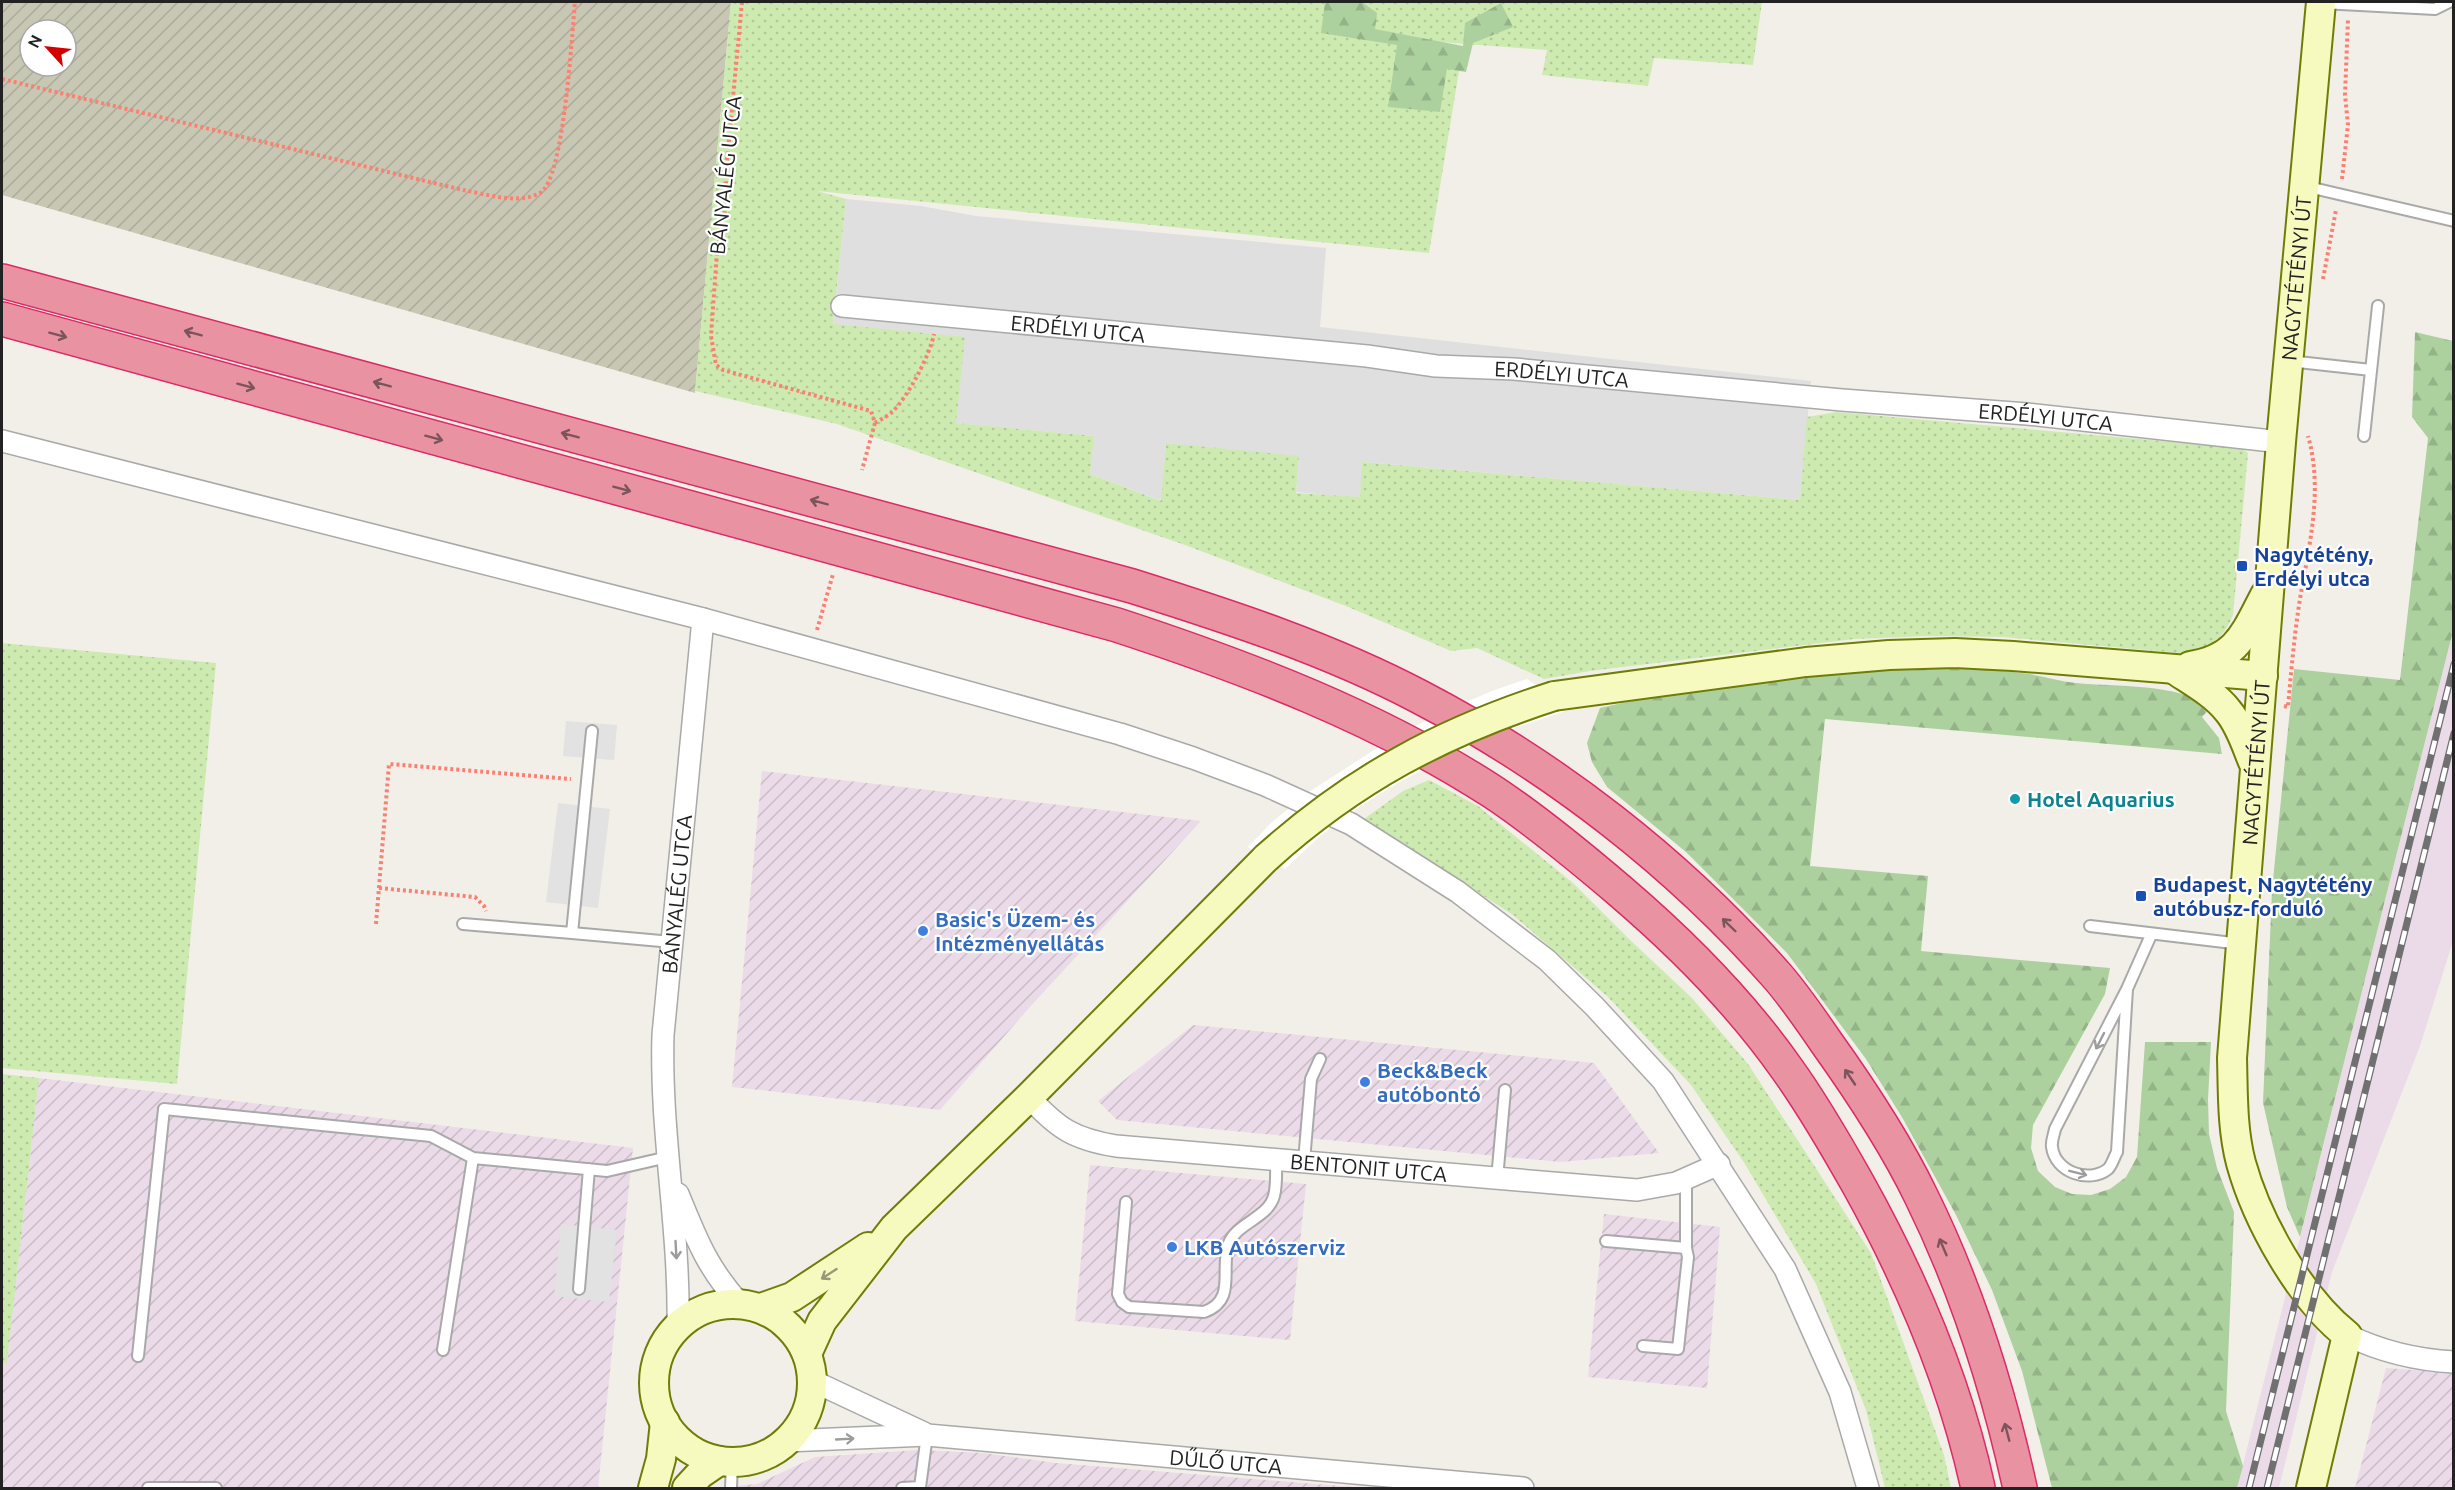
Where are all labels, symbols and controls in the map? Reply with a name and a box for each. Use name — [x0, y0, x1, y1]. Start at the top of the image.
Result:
north arrow — [18, 18, 78, 78]
text: N — [24, 32, 45, 51]
street label: BÁNYALÉG UTCA — [705, 94, 745, 256]
street label: NAGYTÉTÉNYI ÚT — [2276, 194, 2315, 362]
street label: ERDÉLYI UTCA — [1010, 310, 1147, 347]
one-way arrow — [184, 326, 203, 338]
one-way arrow — [48, 330, 67, 341]
street label: ERDÉLYI UTCA — [1494, 356, 1630, 392]
one-way arrow — [372, 377, 391, 389]
one-way arrow — [236, 381, 255, 393]
street label: ERDÉLYI UTCA — [1978, 398, 2115, 435]
one-way arrow — [561, 428, 580, 440]
one-way arrow — [424, 433, 443, 444]
one-way arrow — [612, 484, 631, 496]
one-way arrow — [810, 496, 829, 508]
place label: Nagytétény, Erdélyi utca — [2254, 542, 2373, 590]
marker: Nagytétény, Erdélyi utca — [2235, 559, 2249, 573]
street label: NAGYTÉTÉNYI ÚT — [2237, 679, 2274, 846]
place label: Hotel Aquarius — [2027, 787, 2175, 811]
marker: Hotel Aquarius — [2008, 792, 2022, 806]
street label: BÁNYALÉG UTCA — [657, 813, 696, 975]
place label: Budapest, Nagytétény autóbusz-forduló — [2153, 872, 2372, 920]
marker: Budapest, Nagytétény autóbusz-forduló — [2134, 889, 2148, 903]
place label: Basic's Üzem- és Intézményellátás — [935, 907, 1104, 955]
one-way arrow — [1721, 917, 1736, 932]
marker: Basic's Üzem- és Intézményellátás — [916, 924, 930, 938]
one-way arrow — [2094, 1032, 2106, 1049]
place label: Beck&Beck autóbontó — [1377, 1058, 1488, 1106]
one-way arrow — [1844, 1069, 1856, 1085]
marker: Beck&Beck autóbontó — [1358, 1075, 1372, 1089]
street label: BENTONIT UTCA — [1289, 1149, 1448, 1186]
one-way arrow — [2068, 1168, 2087, 1179]
place label: LKB Autószerviz — [1184, 1235, 1345, 1259]
one-way arrow — [1937, 1239, 1949, 1257]
one-way arrow — [671, 1240, 682, 1260]
marker: LKB Autószerviz — [1165, 1240, 1179, 1254]
one-way arrow — [821, 1268, 838, 1280]
one-way arrow — [2001, 1422, 2012, 1441]
one-way arrow — [834, 1433, 854, 1444]
street label: DŰLŐ UTCA — [1168, 1445, 1283, 1479]

